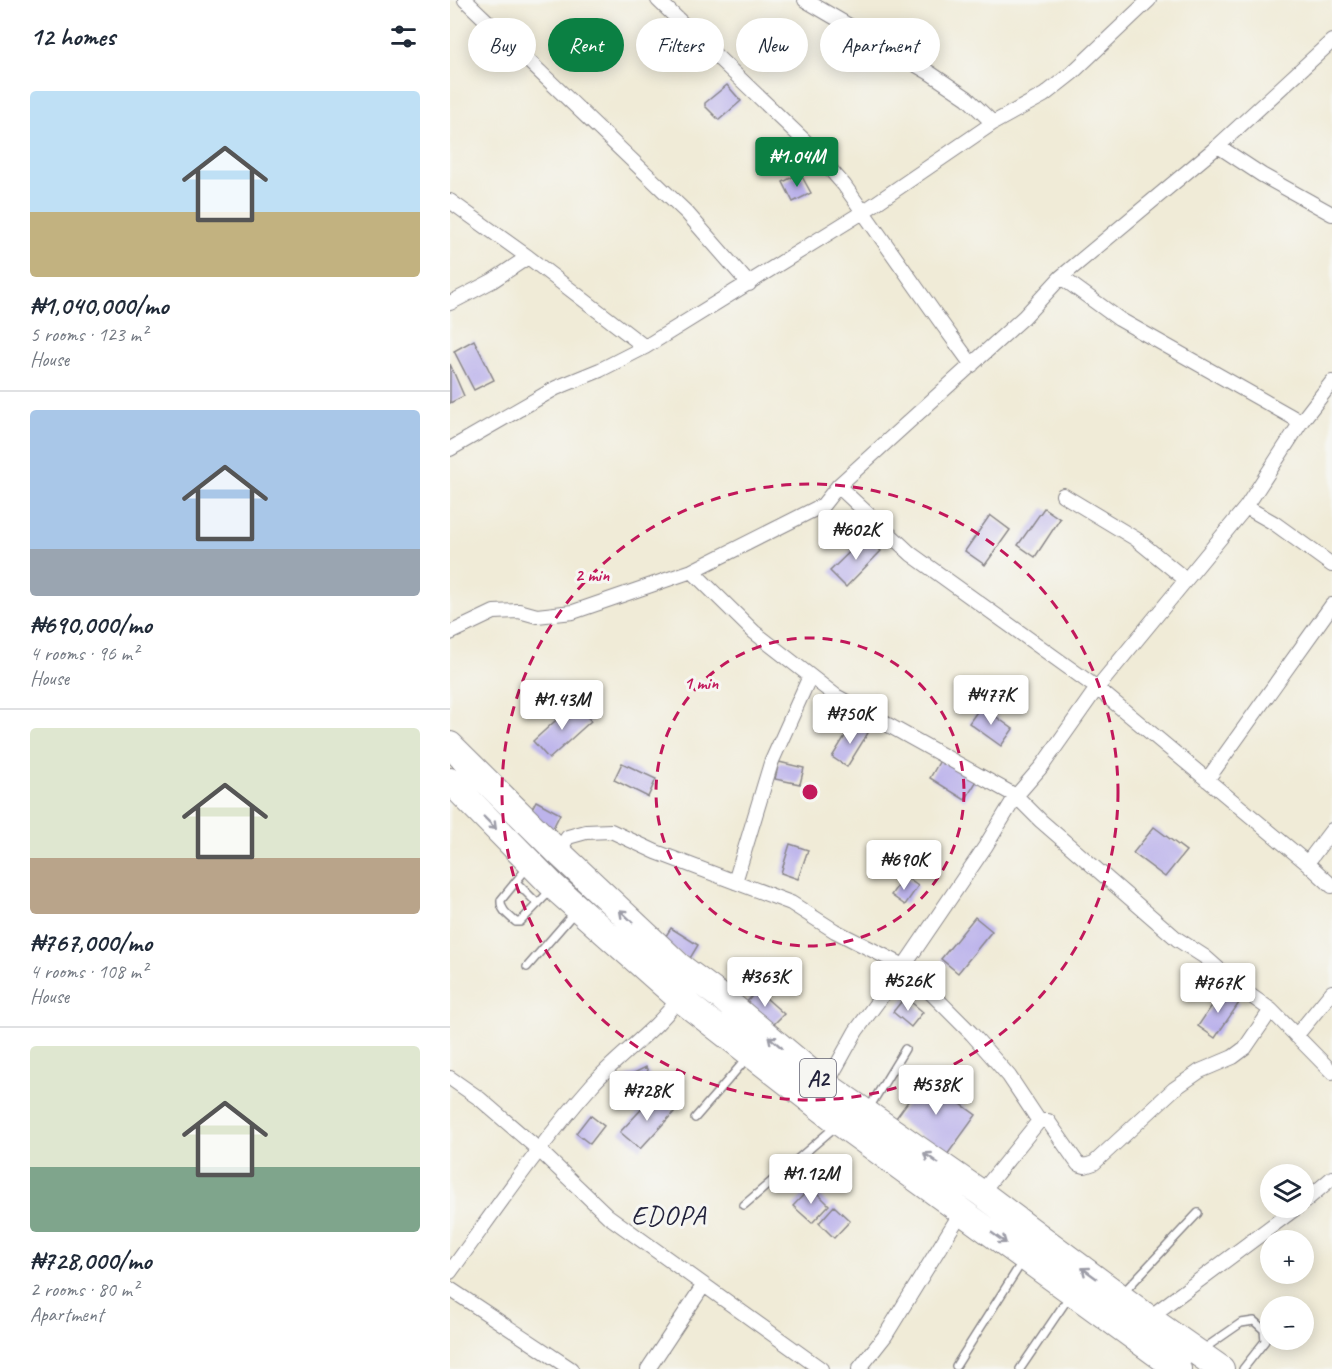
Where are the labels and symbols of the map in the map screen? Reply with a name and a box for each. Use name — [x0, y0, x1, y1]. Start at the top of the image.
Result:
pin: ₦1.04M — [748, 137, 846, 188]
pin: ₦602K — [814, 510, 898, 561]
text: 2 min — [575, 564, 610, 586]
text: 1 min — [684, 672, 719, 694]
pin: ₦477K — [949, 675, 1033, 726]
pin: ₦1.43M — [513, 680, 611, 731]
pin: ₦750K — [808, 694, 892, 745]
centre of rings — [800, 782, 820, 802]
one-way arrow — [483, 816, 498, 831]
pin: ₦690K — [862, 840, 946, 891]
one-way arrow — [619, 910, 634, 924]
pin: ₦363K — [723, 957, 807, 1008]
pin: ₦526K — [866, 961, 950, 1012]
pin: ₦767K — [1176, 963, 1260, 1014]
one-way arrow — [768, 1035, 783, 1049]
road number: A2 — [800, 1059, 836, 1097]
pin: ₦538K — [894, 1065, 978, 1116]
pin: ₦728K — [605, 1071, 689, 1122]
one-way arrow — [924, 1152, 940, 1164]
pin: ₦1.12M — [762, 1154, 860, 1205]
district label: EDOPA — [631, 1198, 707, 1232]
one-way arrow — [990, 1232, 1006, 1244]
one-way arrow — [1082, 1266, 1098, 1279]

